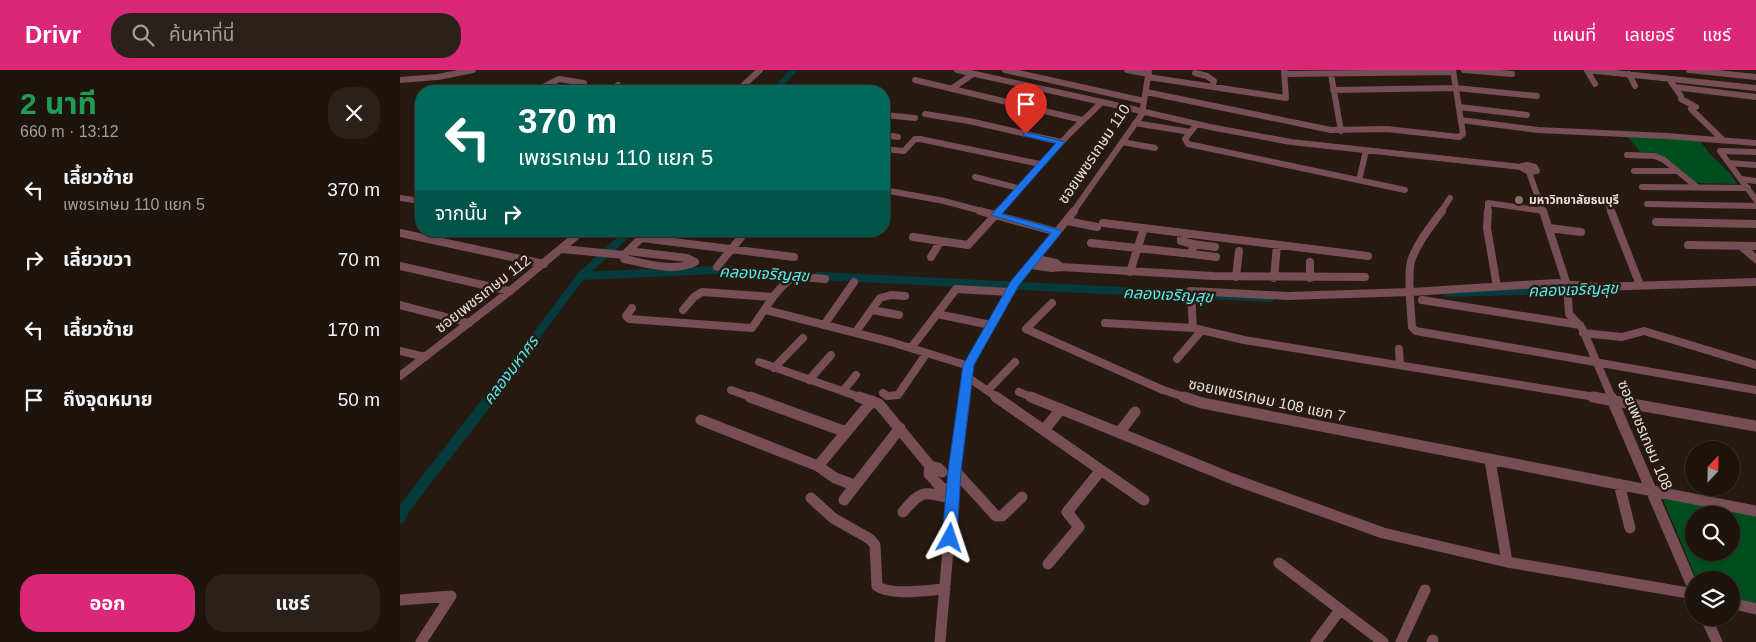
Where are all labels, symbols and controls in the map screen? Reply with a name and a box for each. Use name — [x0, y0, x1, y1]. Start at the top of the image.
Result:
search box — [111, 13, 461, 58]
text: Drivr — [25, 21, 81, 48]
icon: search — [129, 21, 157, 49]
text: ค้นหาที่นี่ — [169, 24, 234, 45]
text: แผนที่ — [1552, 25, 1596, 45]
text: เลเยอร์ — [1624, 25, 1674, 45]
text: แชร์ — [1702, 25, 1731, 45]
pin — [1005, 83, 1047, 134]
text: 2 นาที — [20, 87, 97, 120]
button: close — [328, 87, 380, 139]
icon: arrive — [1012, 90, 1040, 118]
text: 370 m — [518, 101, 617, 140]
street label: ซอยเพชรเกษม 110 — [1054, 101, 1133, 207]
icon: left — [435, 105, 500, 170]
text: 660 m · 13:12 — [20, 123, 119, 140]
text: เพชรเกษม 110 แยก 5 — [518, 145, 713, 170]
text: เลี้ยวซ้าย — [63, 167, 134, 188]
icon: left — [20, 176, 48, 204]
text: 370 m — [327, 179, 380, 200]
place label: มหาวิทยาลัยธนบุรี — [1529, 193, 1619, 207]
marker: มหาวิทยาลัยธนบุรี — [1513, 194, 1525, 206]
text: เพชรเกษม 110 แยก 5 — [63, 196, 205, 213]
icon: right — [498, 200, 526, 228]
text: จากนั้น — [435, 203, 488, 224]
icon: right — [20, 246, 48, 274]
text: เลี้ยวขวา — [63, 249, 132, 270]
text: 70 m — [338, 249, 380, 270]
street label: ซอยเพชรเกษม 112 — [432, 251, 534, 336]
water label: คลองเจริญสุข — [719, 263, 810, 286]
water label: คลองเจริญสุข — [1528, 279, 1619, 302]
water label: คลองเจริญสุข — [1123, 284, 1214, 307]
icon: left — [20, 316, 48, 344]
text: เลี้ยวซ้าย — [63, 319, 134, 340]
text: 170 m — [327, 319, 380, 340]
water label: คลองมหาศร — [479, 332, 542, 407]
street label: ซอยเพชรเกษม 108 แยก 7 — [1187, 375, 1347, 424]
street label: ซอยเพชรเกษม 108 — [1615, 377, 1676, 492]
icon: arrive — [20, 386, 48, 414]
text: ถึงจุดหมาย — [63, 389, 153, 410]
text: 50 m — [338, 389, 380, 410]
north arrow — [1685, 441, 1740, 496]
map controls — [1685, 441, 1740, 626]
button: search — [1685, 506, 1740, 561]
position arrow — [923, 511, 975, 563]
button: layers — [1685, 571, 1740, 626]
button: ออก — [20, 574, 195, 632]
button: แชร์ — [205, 574, 380, 632]

